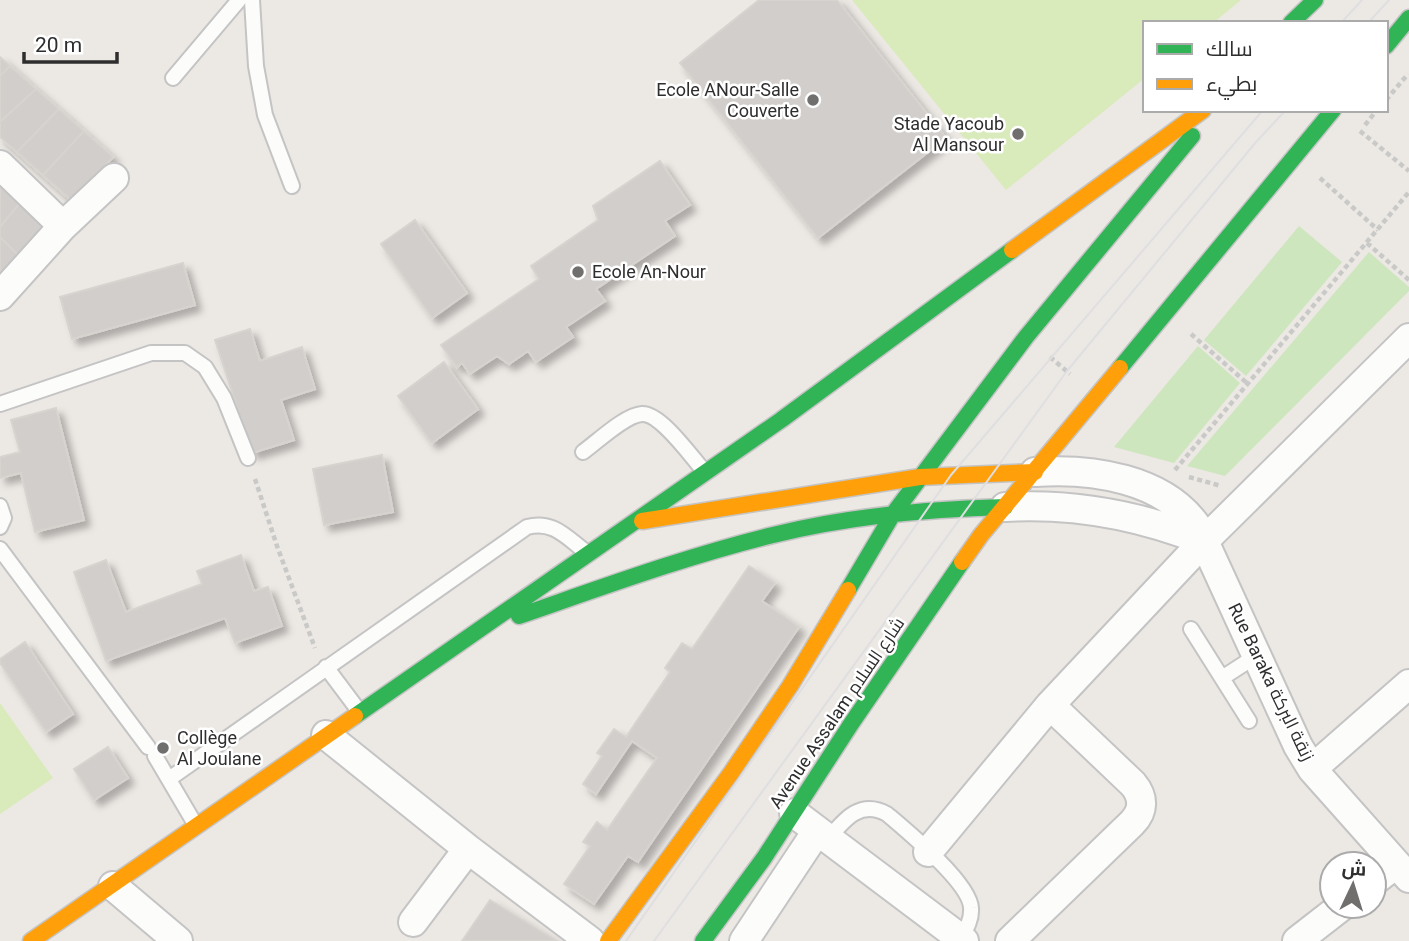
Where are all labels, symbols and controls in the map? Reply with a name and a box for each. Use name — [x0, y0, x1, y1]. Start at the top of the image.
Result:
scale bar — [24, 21, 117, 65]
legend — [1143, 21, 1388, 112]
text: 20 m — [35, 33, 82, 57]
text: سالك — [1206, 37, 1253, 61]
text: بطيء — [1206, 72, 1257, 100]
place label: Ecole ANour-Salle Couverte — [656, 79, 799, 121]
marker: Ecole ANour-Salle Couverte — [805, 92, 821, 108]
place label: Stade Yacoub Al Mansour — [894, 113, 1004, 155]
marker: Stade Yacoub Al Mansour — [1010, 126, 1026, 142]
place label: Ecole An-Nour — [592, 261, 706, 282]
marker: Ecole An-Nour — [570, 264, 586, 280]
street label: Rue Baraka زنقة البركة — [1223, 599, 1319, 765]
street label: Avenue Assalam شارع السلام — [765, 613, 910, 813]
place label: Collège Al Joulane — [177, 727, 261, 769]
marker: Collège Al Joulane — [155, 740, 171, 756]
north arrow — [1318, 850, 1388, 920]
text: ش — [1341, 856, 1367, 881]

